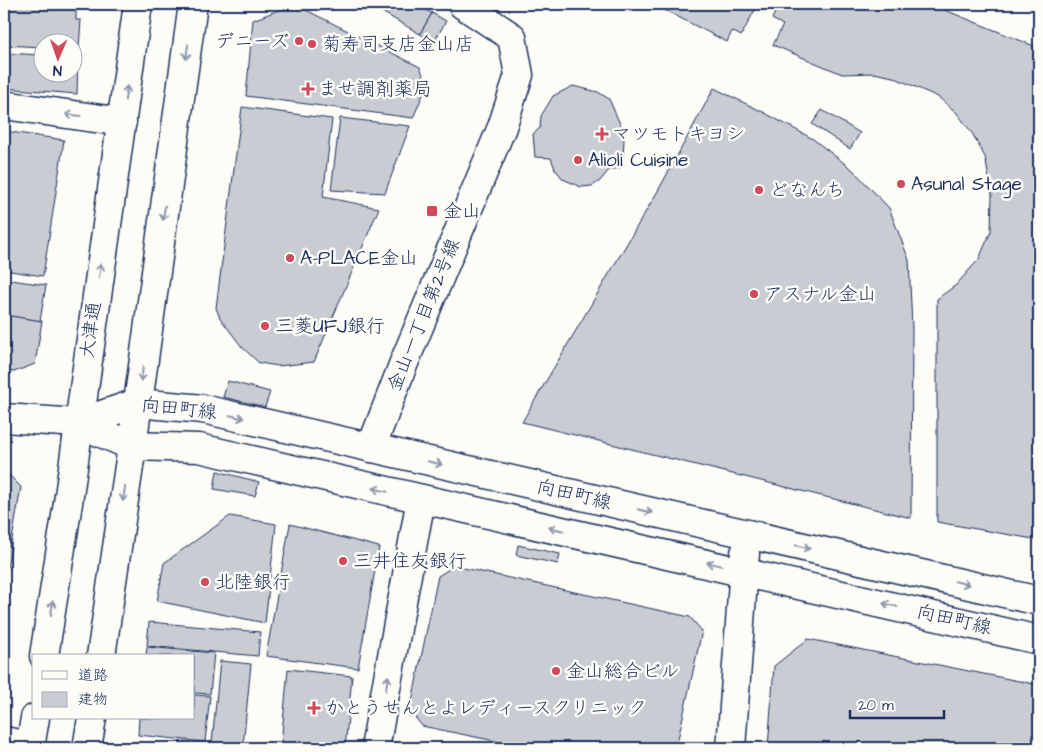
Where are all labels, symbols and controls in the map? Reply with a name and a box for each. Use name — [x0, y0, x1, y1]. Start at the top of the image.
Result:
place label: デニーズ — [215, 28, 289, 55]
place label: 菊寿司支店金山店 — [322, 31, 474, 58]
north arrow — [32, 32, 82, 82]
marker: デニーズ — [293, 35, 305, 47]
marker: 菊寿司支店金山店 — [306, 38, 318, 50]
one-way arrow — [181, 44, 191, 60]
text: N — [53, 60, 62, 80]
place label: ませ調剤薬局 — [318, 76, 432, 103]
marker: ませ調剤薬局 — [302, 83, 314, 95]
one-way arrow — [121, 85, 131, 101]
one-way arrow — [66, 110, 82, 120]
place label: マツモトキヨシ — [612, 121, 745, 148]
marker: マツモトキヨシ — [596, 128, 608, 140]
place label: Alioli Cuisine — [588, 147, 688, 174]
marker: Alioli Cuisine — [572, 154, 584, 166]
place label: Asunal Stage — [911, 171, 1022, 199]
place label: どなんち — [769, 177, 845, 204]
marker: Asunal Stage — [895, 178, 907, 190]
marker: どなんち — [753, 184, 765, 196]
place label: 金山 — [443, 198, 481, 225]
marker: 金山 — [425, 204, 439, 218]
one-way arrow — [159, 205, 169, 221]
street label: 金山一丁目第2号線 — [381, 234, 467, 396]
place label: A-PLACE金山 — [300, 245, 418, 272]
marker: A-PLACE金山 — [284, 252, 296, 264]
one-way arrow — [95, 263, 105, 279]
place label: アスナル金山 — [764, 281, 876, 308]
marker: アスナル金山 — [748, 288, 760, 300]
street label: 大津通 — [74, 300, 108, 360]
place label: 三菱UFJ銀行 — [275, 313, 385, 340]
marker: 三菱UFJ銀行 — [259, 320, 271, 332]
one-way arrow — [136, 366, 146, 382]
street label: 向田町線 — [140, 392, 218, 426]
one-way arrow — [229, 413, 245, 422]
one-way arrow — [427, 459, 443, 468]
street label: 向田町線 — [534, 473, 614, 517]
one-way arrow — [372, 485, 388, 494]
one-way arrow — [119, 486, 129, 502]
one-way arrow — [636, 507, 652, 516]
one-way arrow — [548, 524, 564, 533]
one-way arrow — [795, 542, 811, 552]
place label: 三井住友銀行 — [353, 548, 467, 575]
marker: 三井住友銀行 — [337, 555, 349, 567]
one-way arrow — [707, 559, 723, 569]
place label: 北陸銀行 — [215, 569, 291, 596]
marker: 北陸銀行 — [199, 576, 211, 588]
one-way arrow — [953, 579, 969, 588]
street label: 向田町線 — [914, 598, 994, 642]
one-way arrow — [47, 600, 57, 616]
one-way arrow — [882, 600, 898, 609]
legend — [32, 654, 195, 720]
place label: 金山総合ビル — [566, 658, 680, 685]
text: 道路 — [78, 665, 108, 686]
marker: 金山総合ビル — [550, 665, 562, 677]
one-way arrow — [382, 675, 392, 691]
scale bar — [850, 687, 944, 719]
text: 建物 — [78, 689, 108, 710]
place label: かとうせんとよレディースクリニック — [325, 695, 647, 722]
text: 20 m — [858, 695, 894, 716]
marker: かとうせんとよレディースクリニック — [307, 701, 321, 715]

